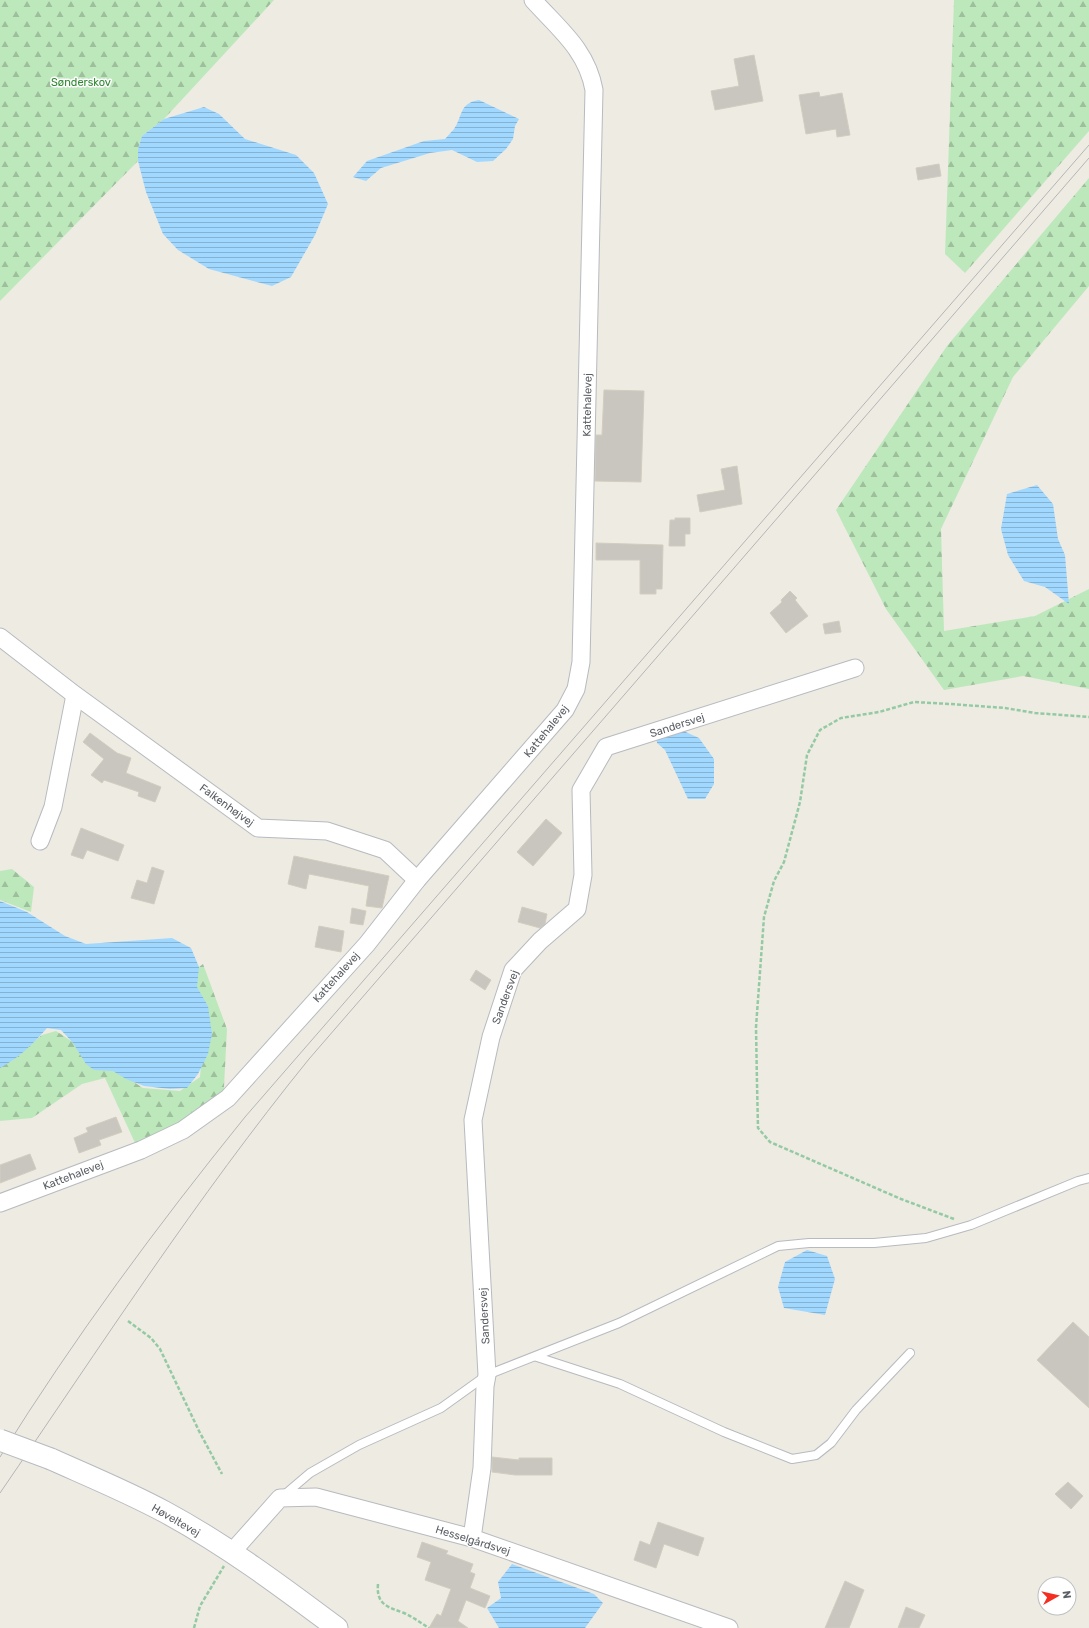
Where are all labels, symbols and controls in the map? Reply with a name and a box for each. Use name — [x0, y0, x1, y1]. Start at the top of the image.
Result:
park label: Sønderskov — [51, 76, 111, 89]
street label: Kattehalevej — [580, 373, 595, 437]
street label: Kattehalevej — [521, 702, 572, 760]
street label: Sandersvej — [648, 710, 706, 740]
street label: Falkenhøjvej — [197, 781, 256, 830]
street label: Kattehalevej — [310, 949, 363, 1005]
street label: Sandersvej — [490, 968, 521, 1026]
street label: Kattehalevej — [41, 1158, 105, 1193]
street label: Sandersvej — [477, 1287, 492, 1345]
street label: Høveltevej — [149, 1501, 202, 1540]
street label: Hesselgårdsvej — [434, 1523, 512, 1558]
north arrow — [1037, 1576, 1077, 1616]
text: N — [1059, 1590, 1073, 1600]

